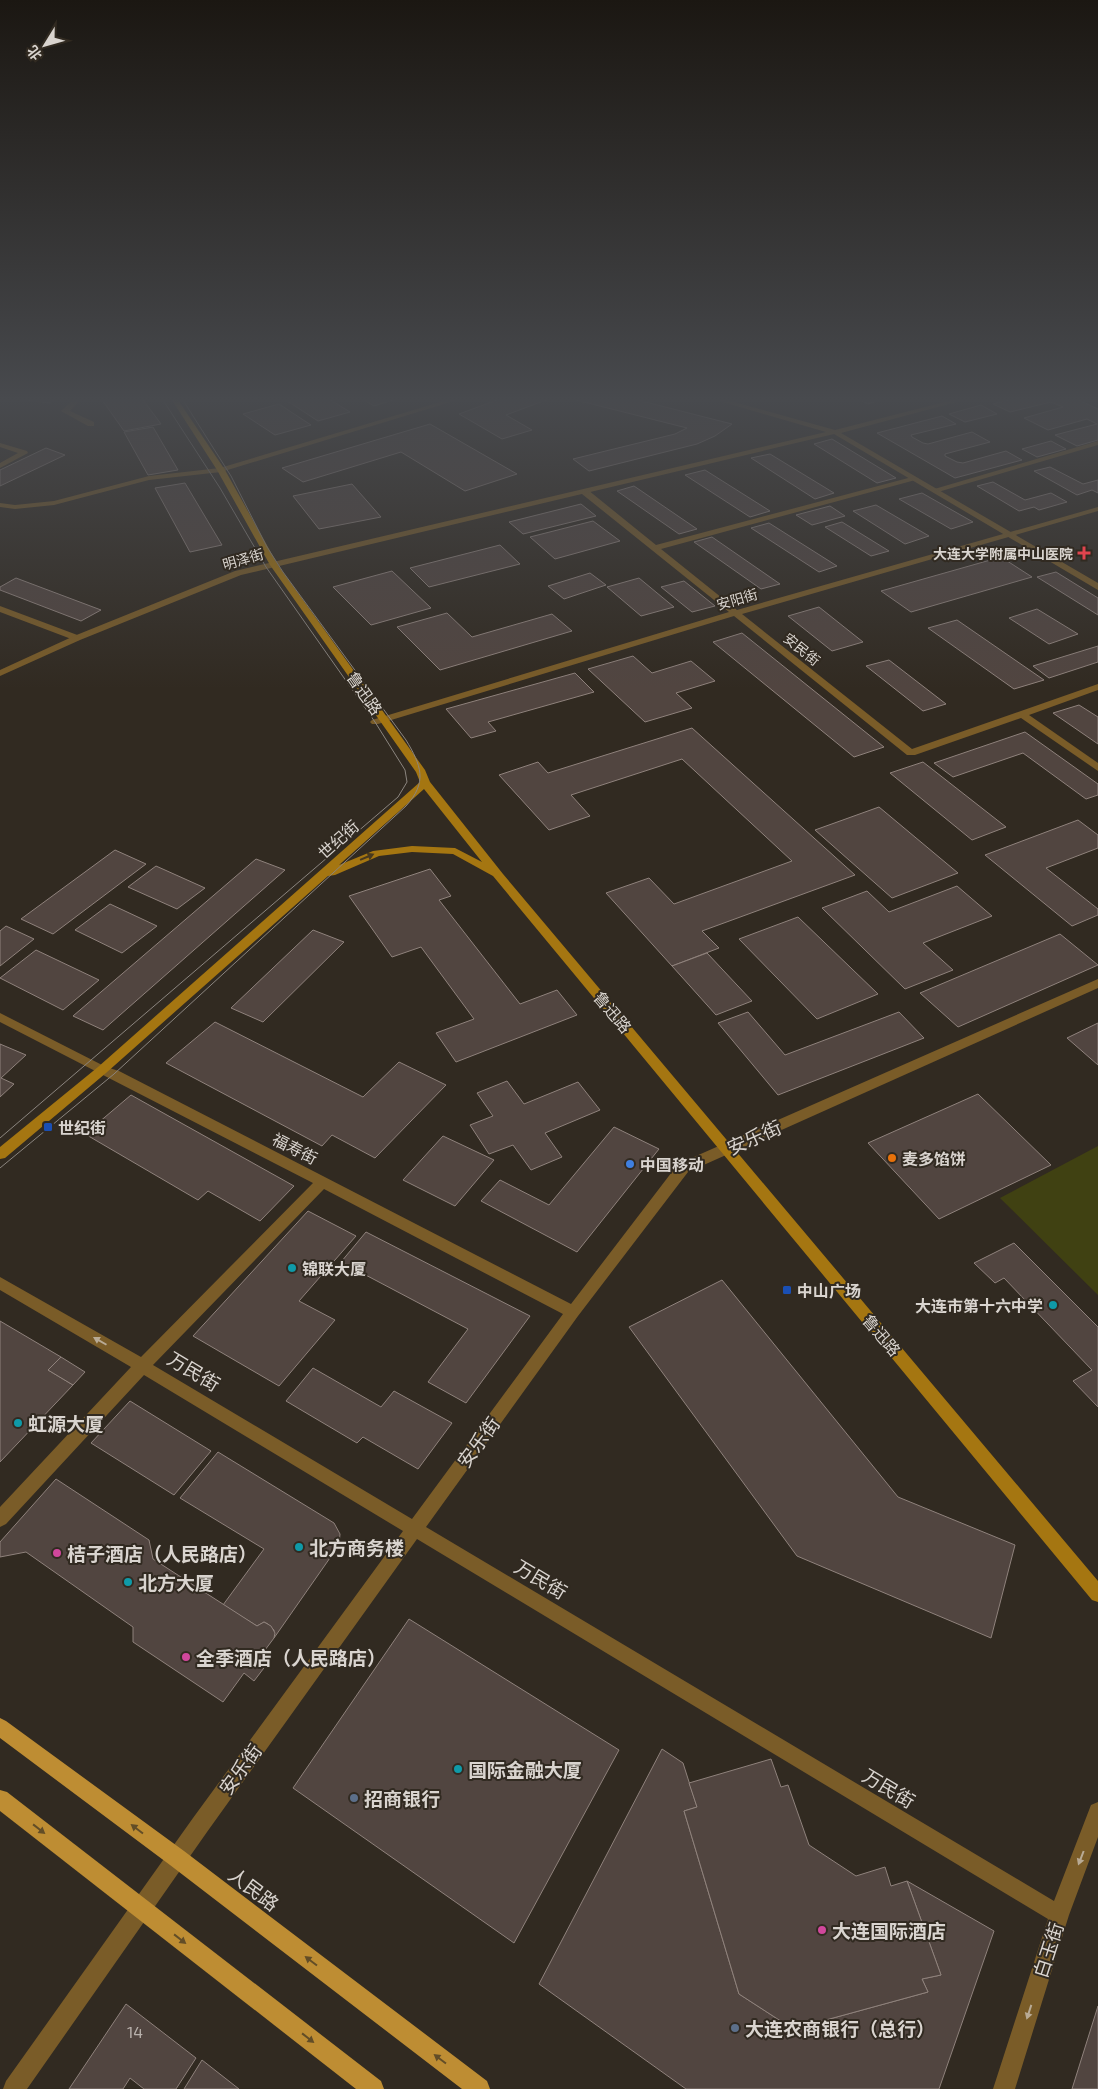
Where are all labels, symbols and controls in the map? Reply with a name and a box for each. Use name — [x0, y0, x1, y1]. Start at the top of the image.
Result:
north arrow — [20, 20, 70, 70]
text: 北 — [23, 42, 45, 64]
street label: 明泽街 — [220, 545, 266, 573]
place label: 大连大学附属中山医院 — [933, 545, 1073, 562]
marker: 大连大学附属中山医院 — [1077, 546, 1091, 560]
street label: 安阳街 — [714, 585, 760, 613]
street label: 安民街 — [780, 629, 824, 669]
street label: 鲁迅路 — [343, 668, 387, 718]
street label: 世纪街 — [314, 816, 362, 862]
one-way arrow — [360, 853, 374, 861]
street label: 鲁迅路 — [590, 988, 636, 1036]
street label: 安乐街 — [723, 1115, 785, 1159]
place label: 世纪街 — [58, 1118, 106, 1137]
marker: 世纪街 — [42, 1121, 54, 1133]
street label: 福寿街 — [269, 1129, 321, 1167]
place label: 麦多馅饼 — [902, 1149, 966, 1168]
marker: 麦多馅饼 — [886, 1152, 898, 1164]
place label: 中国移动 — [640, 1155, 704, 1174]
marker: 中国移动 — [624, 1158, 636, 1170]
place label: 锦联大厦 — [302, 1259, 366, 1278]
marker: 锦联大厦 — [286, 1262, 298, 1274]
place label: 中山广场 — [797, 1281, 861, 1300]
marker: 中山广场 — [781, 1284, 793, 1296]
place label: 大连市第十六中学 — [915, 1296, 1043, 1315]
marker: 大连市第十六中学 — [1047, 1299, 1059, 1311]
street label: 鲁迅路 — [859, 1311, 905, 1359]
one-way arrow — [93, 1337, 108, 1345]
street label: 万民街 — [164, 1346, 224, 1396]
place label: 虹源大厦 — [28, 1412, 104, 1435]
street label: 安乐街 — [452, 1412, 504, 1472]
marker: 虹源大厦 — [12, 1417, 24, 1429]
place label: 北方商务楼 — [309, 1536, 404, 1559]
marker: 北方商务楼 — [293, 1541, 305, 1553]
place label: 桔子酒店（人民路店） — [67, 1542, 257, 1565]
marker: 桔子酒店（人民路店） — [51, 1547, 63, 1559]
street label: 万民街 — [511, 1554, 571, 1604]
place label: 北方大厦 — [138, 1571, 214, 1594]
marker: 北方大厦 — [122, 1576, 134, 1588]
place label: 全季酒店（人民路店） — [196, 1646, 386, 1669]
marker: 全季酒店（人民路店） — [180, 1651, 192, 1663]
street label: 安乐街 — [214, 1739, 266, 1799]
place label: 国际金融大厦 — [468, 1758, 582, 1781]
marker: 国际金融大厦 — [452, 1763, 464, 1775]
street label: 万民街 — [859, 1763, 919, 1813]
place label: 招商银行 — [364, 1787, 440, 1810]
marker: 招商银行 — [348, 1792, 360, 1804]
one-way arrow — [32, 1824, 45, 1835]
one-way arrow — [130, 1824, 144, 1834]
one-way arrow — [1077, 1851, 1085, 1866]
street label: 人民路 — [224, 1863, 284, 1915]
place label: 大连国际酒店 — [832, 1919, 946, 1942]
street label: 白玉街 — [1028, 1919, 1068, 1981]
marker: 大连国际酒店 — [816, 1924, 828, 1936]
one-way arrow — [173, 1933, 186, 1944]
one-way arrow — [304, 1956, 318, 1966]
one-way arrow — [1024, 2004, 1032, 2019]
place label: 大连农商银行（总行） — [745, 2017, 935, 2040]
house number: 14 — [127, 2022, 143, 2041]
marker: 大连农商银行（总行） — [729, 2022, 741, 2034]
one-way arrow — [301, 2033, 314, 2044]
one-way arrow — [434, 2054, 447, 2065]

